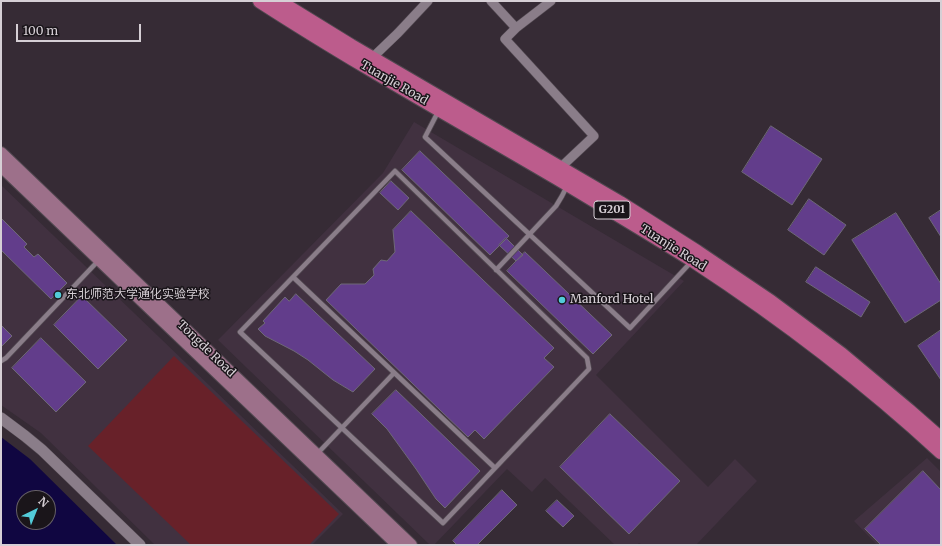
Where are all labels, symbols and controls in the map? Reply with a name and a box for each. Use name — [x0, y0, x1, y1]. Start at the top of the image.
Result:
scale bar — [18, 16, 143, 42]
text: 100 m — [23, 23, 58, 38]
street label: Tuanjie Road — [358, 58, 430, 108]
road number: G201 — [594, 201, 630, 219]
street label: Tuanjie Road — [637, 222, 709, 274]
place label: 东北师范大学通化实验学校 — [66, 288, 210, 302]
marker: 东北师范大学通化实验学校 — [53, 290, 63, 300]
place label: Manford Hotel — [570, 293, 653, 307]
marker: Manford Hotel — [557, 295, 567, 305]
street label: Tongde Road — [174, 318, 238, 380]
north arrow — [16, 490, 56, 530]
text: N — [36, 494, 51, 510]

